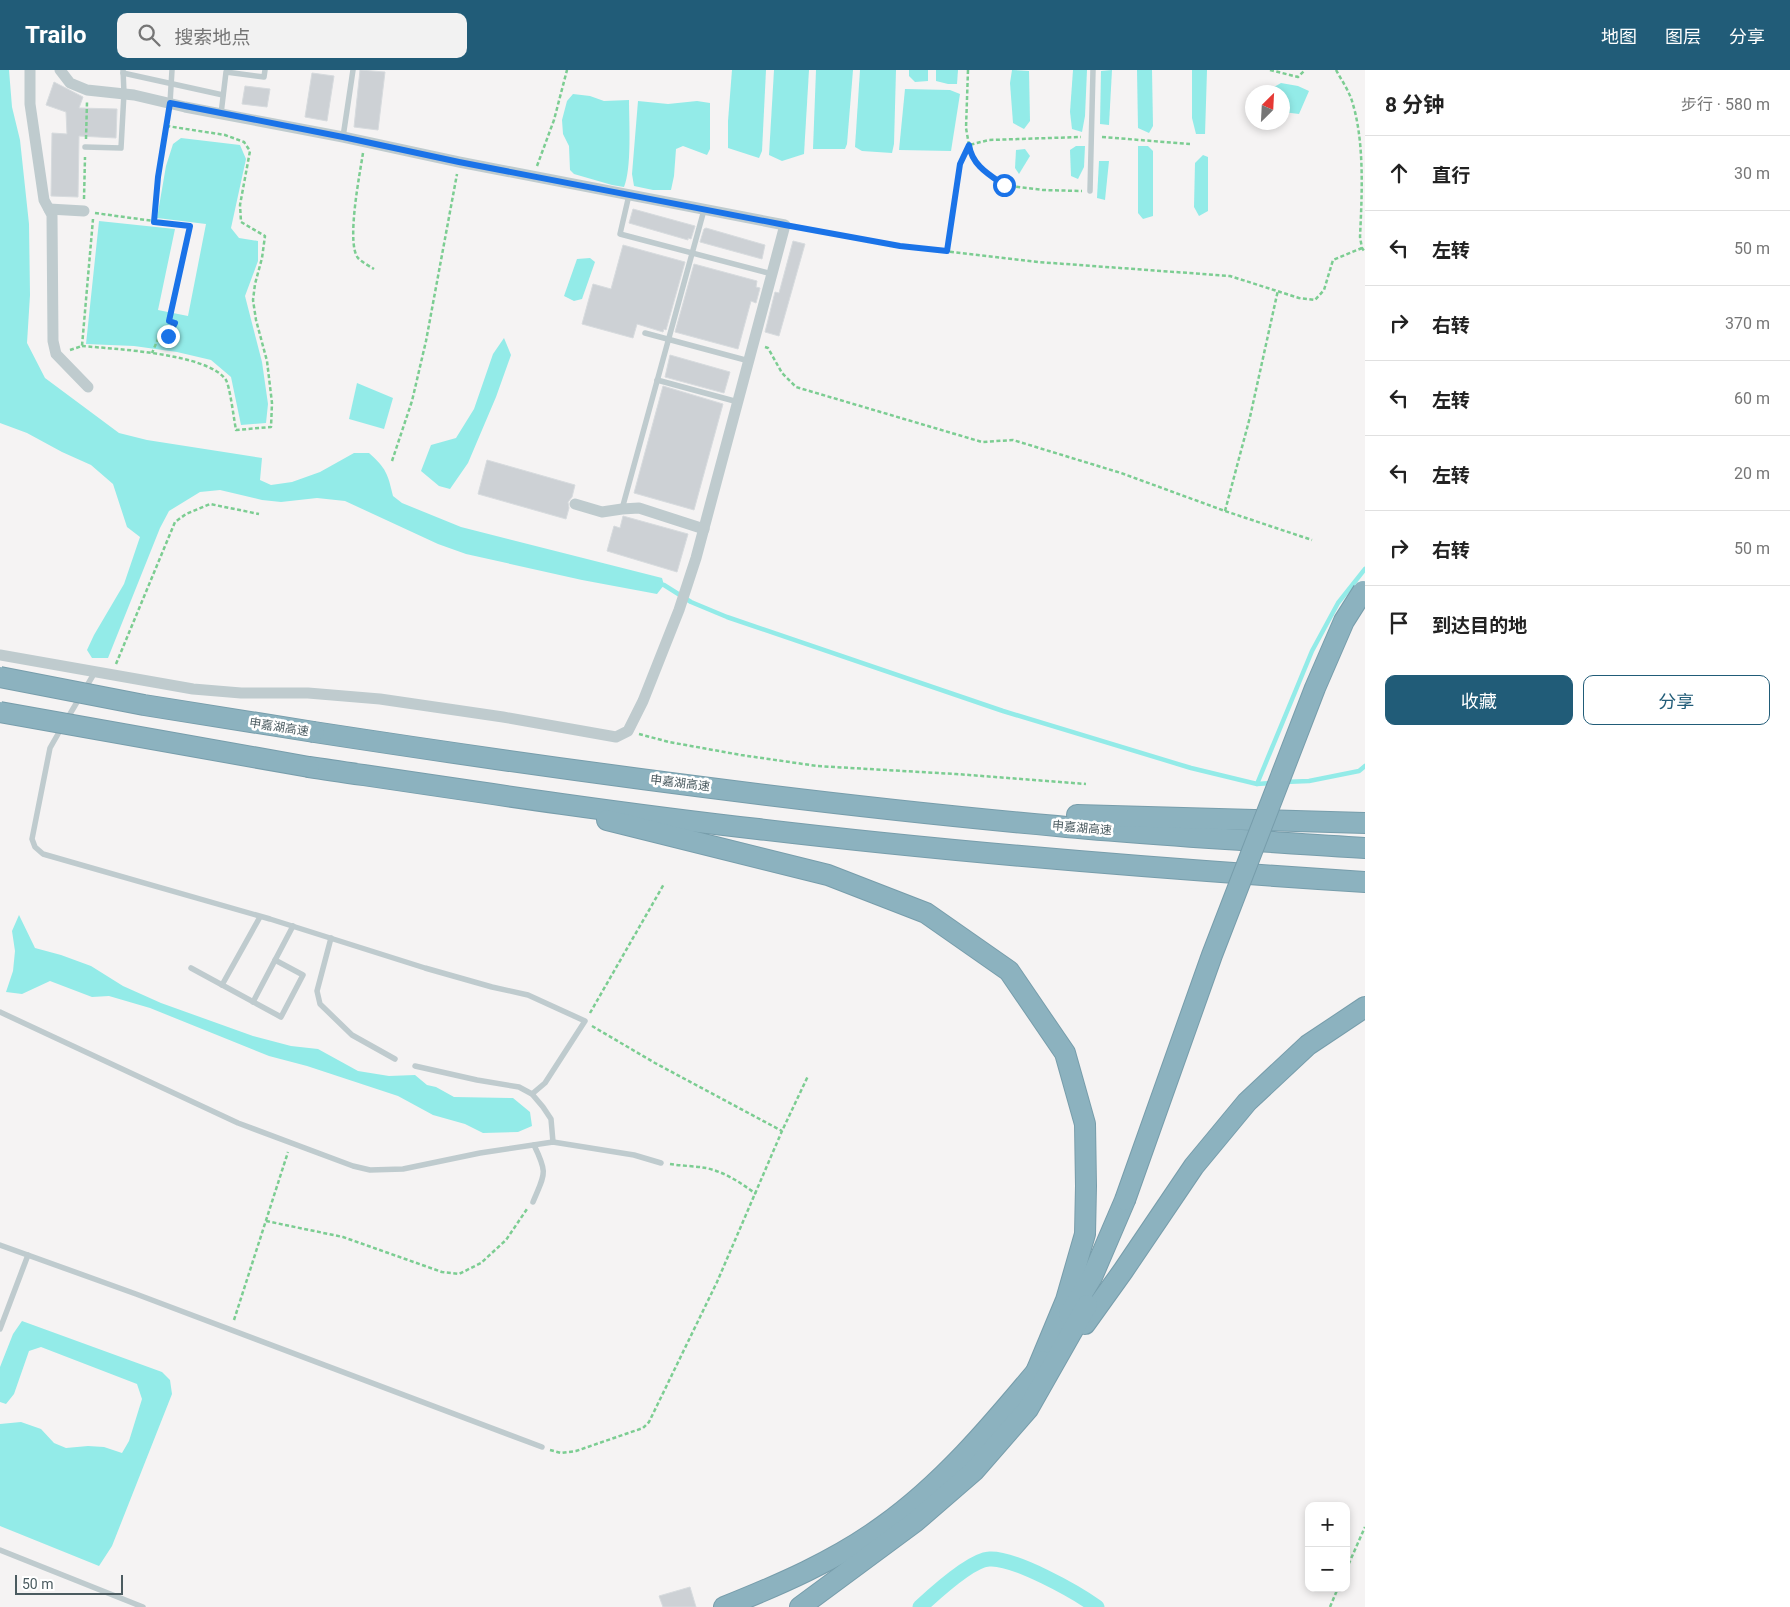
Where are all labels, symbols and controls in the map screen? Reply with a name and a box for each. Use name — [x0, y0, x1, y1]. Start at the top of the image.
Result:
search box — [117, 13, 467, 58]
text: Trailo — [25, 21, 87, 49]
icon: search — [135, 21, 163, 49]
text: 搜索地点 — [175, 26, 251, 49]
text: 地图 — [1601, 26, 1637, 47]
text: 图层 — [1665, 26, 1701, 47]
text: 分享 — [1729, 26, 1765, 47]
north arrow — [1245, 85, 1290, 130]
text: 8 分钟 — [1385, 93, 1444, 117]
text: 步行 · 580 m — [1681, 95, 1770, 114]
icon: ahead — [1385, 159, 1413, 187]
text: 直行 — [1432, 164, 1470, 187]
text: 30 m — [1734, 164, 1770, 183]
route start — [993, 174, 1016, 197]
icon: left — [1385, 234, 1413, 262]
text: 左转 — [1432, 239, 1470, 262]
text: 50 m — [1734, 239, 1770, 258]
icon: right — [1385, 309, 1413, 337]
text: 右转 — [1432, 314, 1470, 337]
text: 370 m — [1725, 314, 1770, 333]
route end — [157, 325, 180, 348]
icon: left — [1385, 384, 1413, 412]
text: 左转 — [1432, 389, 1470, 412]
text: 60 m — [1734, 389, 1770, 408]
icon: left — [1385, 459, 1413, 487]
text: 左转 — [1432, 464, 1470, 487]
text: 20 m — [1734, 464, 1770, 483]
icon: right — [1385, 534, 1413, 562]
text: 右转 — [1432, 539, 1470, 562]
text: 50 m — [1734, 539, 1770, 558]
icon: arrive — [1385, 609, 1413, 637]
text: 到达目的地 — [1432, 614, 1527, 637]
button: 收藏 — [1385, 675, 1573, 725]
button: 分享 — [1583, 675, 1770, 725]
street label: 申嘉湖高速 — [248, 715, 310, 739]
street label: 申嘉湖高速 — [649, 772, 711, 794]
street label: 申嘉湖高速 — [1051, 818, 1113, 838]
map controls — [1305, 1502, 1350, 1592]
button: + — [1305, 1502, 1350, 1547]
button: − — [1305, 1547, 1350, 1592]
scale bar — [15, 1572, 122, 1595]
text: 50 m — [22, 1576, 54, 1592]

